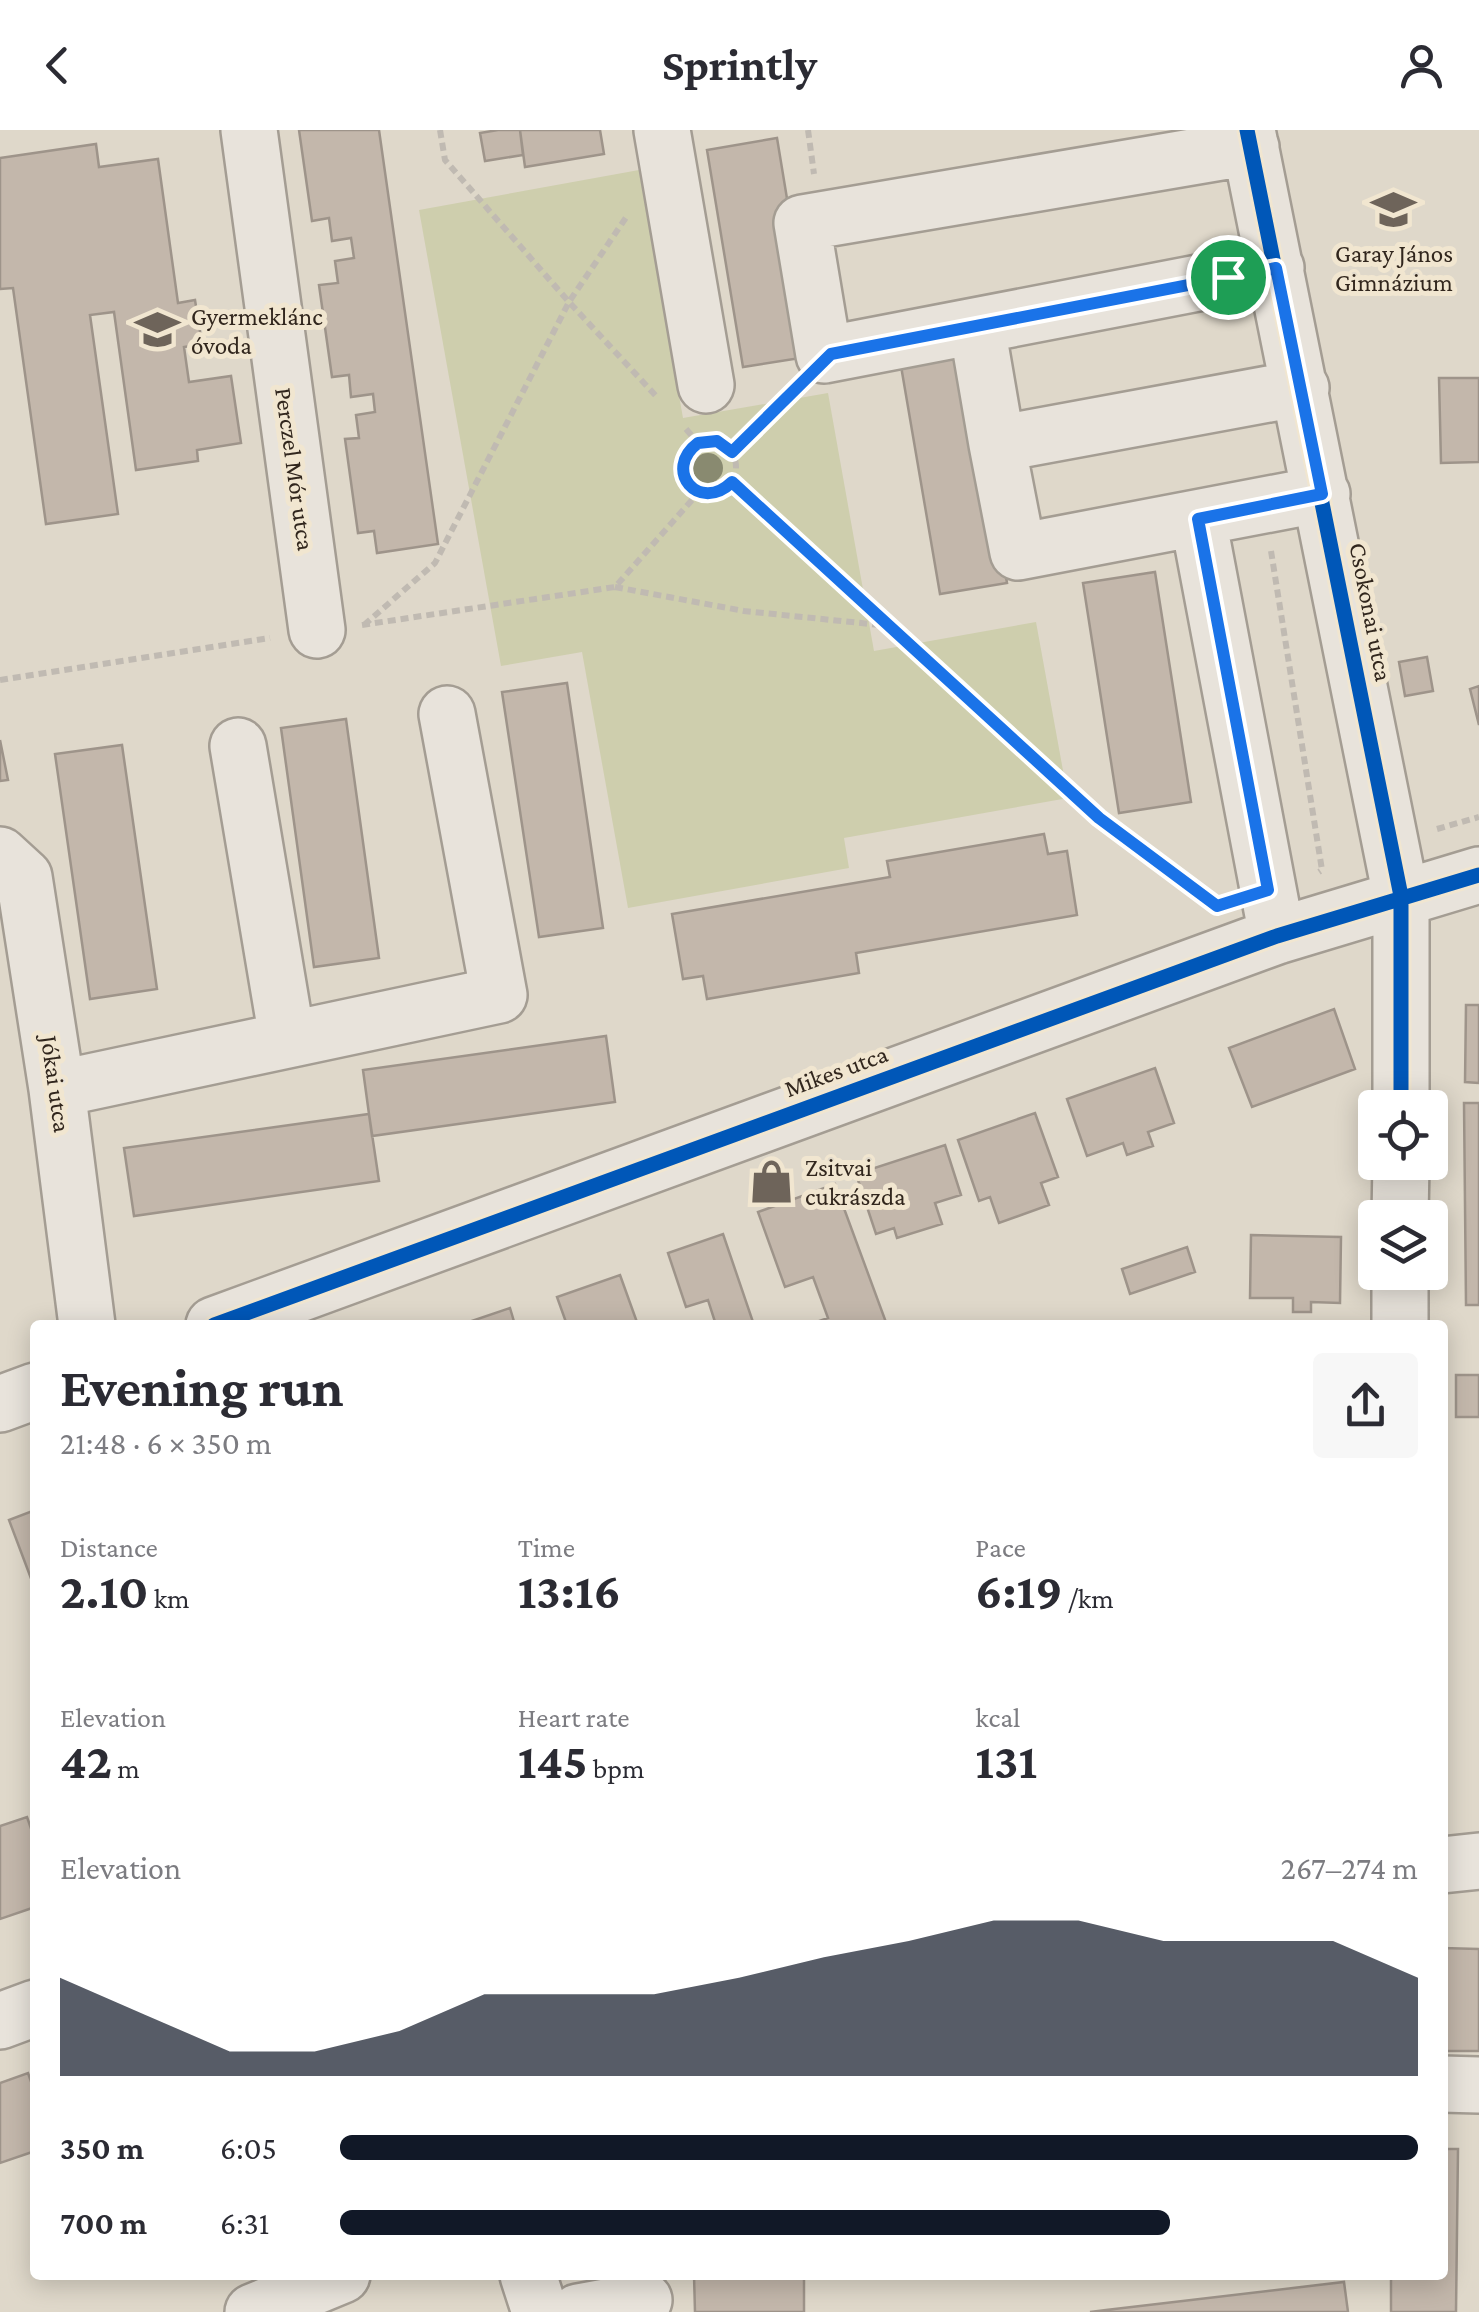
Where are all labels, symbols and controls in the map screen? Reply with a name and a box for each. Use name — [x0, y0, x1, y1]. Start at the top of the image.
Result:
icon: back — [30, 38, 85, 93]
icon: person — [1394, 38, 1449, 93]
text: Sprintly — [662, 40, 817, 90]
school or university icon: Garay János Gimnázium — [1370, 185, 1418, 233]
pin — [1186, 235, 1271, 320]
place label: Garay János Gimnázium — [1335, 240, 1453, 296]
icon: arrive — [1201, 250, 1256, 305]
place label: Gyermeklánc óvoda — [191, 303, 323, 359]
school or university icon: Gyermeklánc óvoda — [134, 306, 182, 354]
street label: Perczel Mór utca — [270, 386, 320, 553]
street label: Csokonai utca — [1344, 540, 1398, 684]
street label: Jókai utca — [35, 1032, 76, 1135]
street label: Mikes utca — [781, 1040, 892, 1102]
map controls — [1358, 1090, 1448, 1290]
button: locate — [1358, 1090, 1448, 1180]
place label: Zsitvai cukrászda — [805, 1154, 906, 1210]
shop icon: Zsitvai cukrászda — [748, 1157, 796, 1205]
button: layers — [1358, 1200, 1448, 1290]
button: share — [1313, 1353, 1418, 1458]
text: Evening run — [60, 1357, 344, 1418]
text: 21:48 · 6 × 350 m — [60, 1425, 272, 1461]
text: Distance — [60, 1532, 158, 1563]
text: Time — [518, 1532, 575, 1563]
text: Pace — [975, 1532, 1026, 1563]
text: 2.10 — [60, 1563, 148, 1619]
text: 13:16 — [518, 1563, 621, 1619]
text: 6:19 — [975, 1563, 1063, 1619]
text: km — [148, 1583, 190, 1614]
text: /km — [1063, 1583, 1114, 1614]
text: Elevation — [60, 1702, 166, 1733]
text: Heart rate — [518, 1702, 630, 1733]
text: kcal — [975, 1702, 1020, 1733]
text: 42 — [60, 1733, 112, 1789]
text: 145 — [518, 1733, 588, 1789]
text: 131 — [975, 1733, 1037, 1789]
text: m — [112, 1753, 140, 1784]
text: bpm — [588, 1753, 644, 1784]
text: Elevation — [60, 1850, 181, 1886]
text: 267–274 m — [1281, 1850, 1418, 1886]
text: 350 m — [60, 2130, 144, 2166]
text: 6:05 — [220, 2130, 277, 2166]
text: 700 m — [60, 2205, 147, 2241]
text: 6:31 — [220, 2205, 269, 2241]

